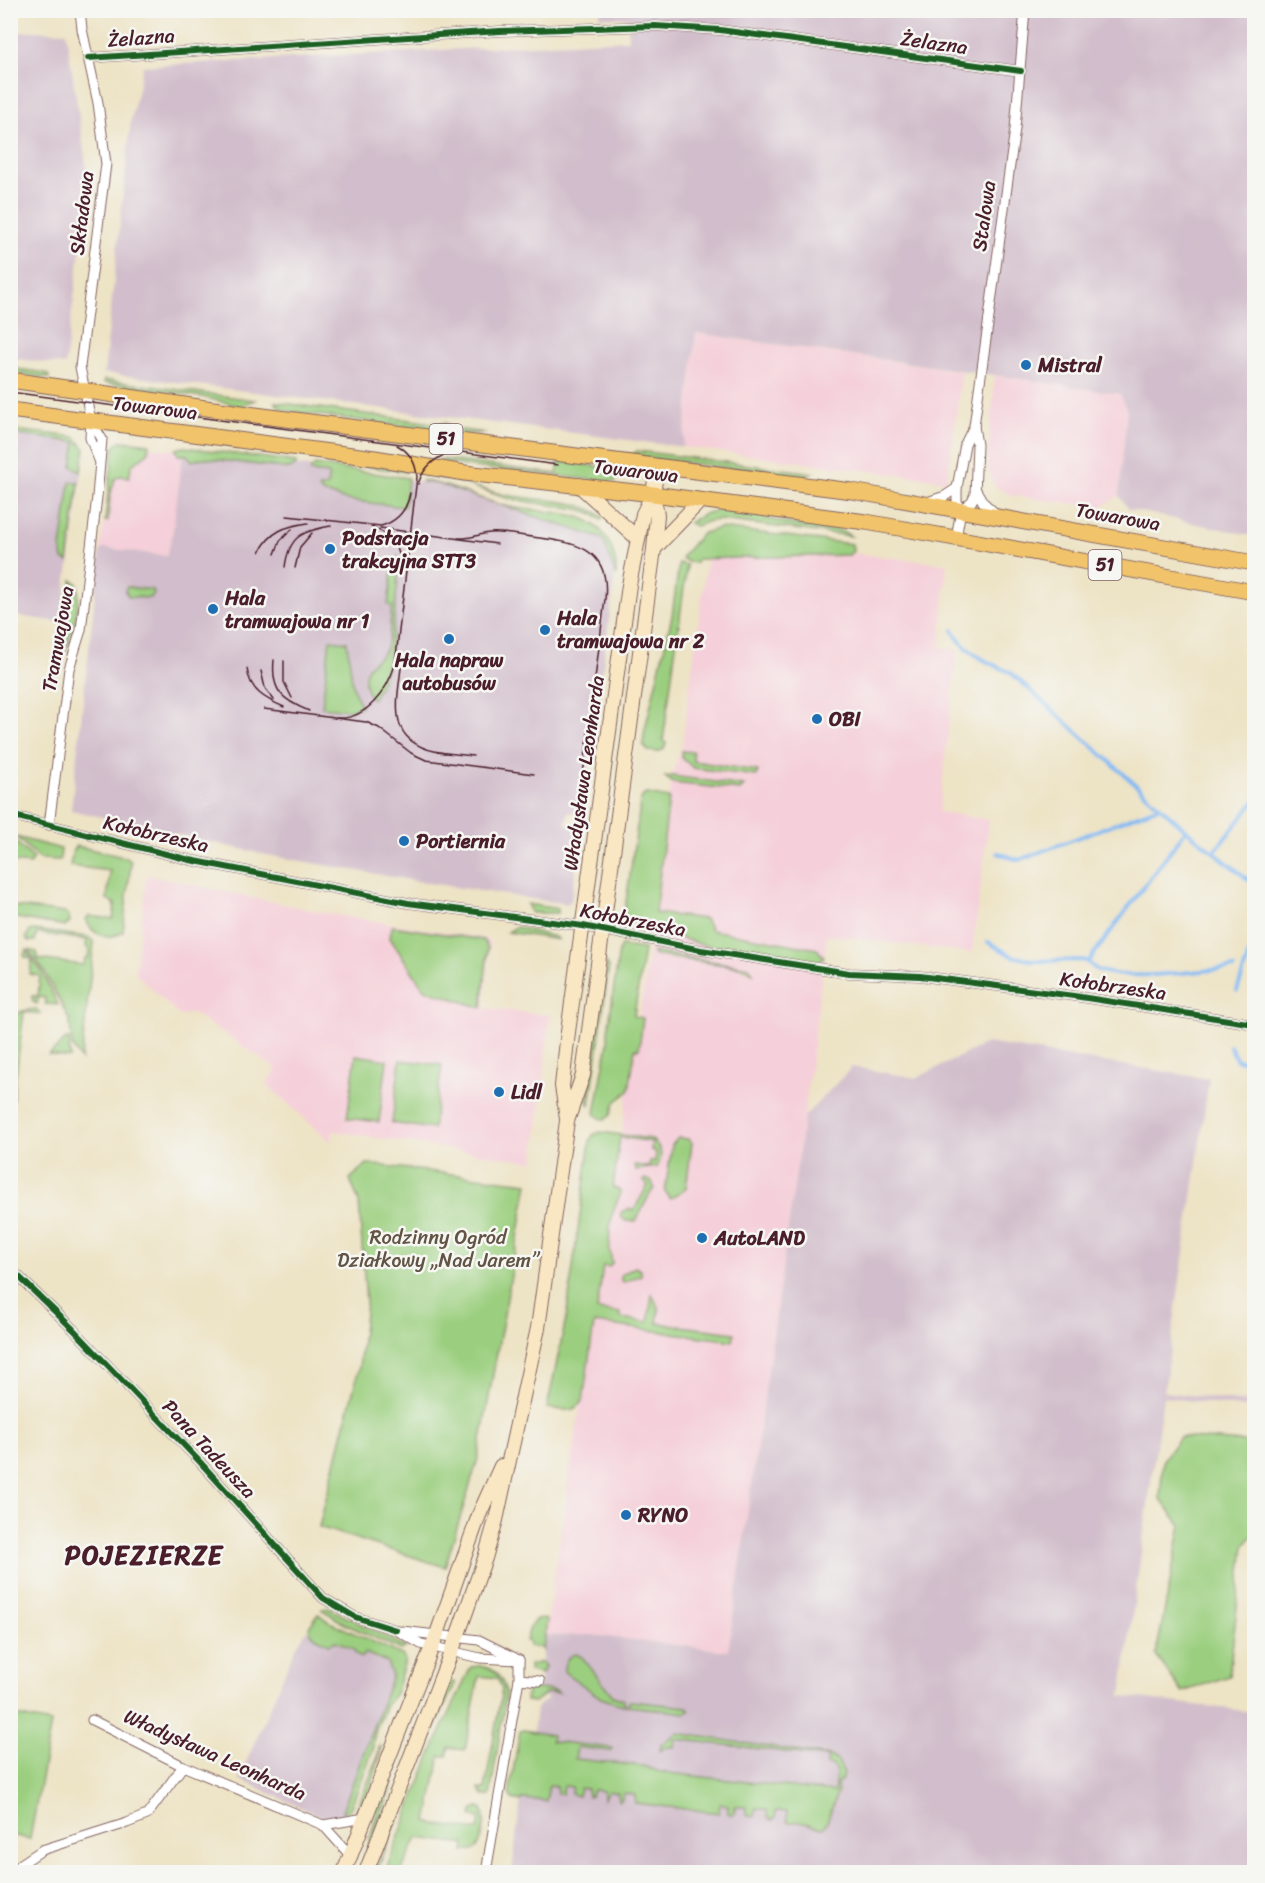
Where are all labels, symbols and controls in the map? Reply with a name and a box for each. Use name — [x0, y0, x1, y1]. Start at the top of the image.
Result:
street label: Żelazna — [106, 18, 176, 58]
street label: Żelazna — [898, 21, 970, 65]
street label: Składowa — [59, 169, 105, 257]
street label: Stalowa — [962, 178, 1006, 254]
place label: Mistral — [1037, 348, 1103, 383]
marker: Mistral — [1019, 358, 1033, 372]
street label: Towarowa — [111, 385, 199, 431]
road number: 51 — [430, 424, 462, 454]
street label: Towarowa — [592, 448, 680, 494]
street label: Towarowa — [1073, 492, 1163, 542]
place label: Podstacja trakcyjna STT3 — [342, 521, 476, 579]
marker: Podstacja trakcyjna STT3 — [323, 542, 337, 556]
road number: 51 — [1088, 550, 1122, 580]
place label: Hala tramwajowa nr 1 — [224, 581, 370, 639]
street label: Tramwajowa — [31, 583, 85, 695]
place label: Hala tramwajowa nr 2 — [556, 601, 705, 659]
marker: Hala tramwajowa nr 1 — [206, 602, 220, 616]
marker: Hala tramwajowa nr 2 — [538, 623, 552, 637]
marker: Hala napraw autobusów — [442, 632, 456, 646]
place label: Hala napraw autobusów — [394, 643, 503, 701]
street label: Władysława Leonharda — [553, 673, 615, 873]
place label: OBI — [829, 702, 862, 737]
marker: OBI — [810, 712, 824, 726]
street label: Kołobrzeska — [100, 805, 212, 863]
place label: Portiernia — [416, 824, 506, 859]
marker: Portiernia — [397, 834, 411, 848]
street label: Kołobrzeska — [577, 893, 689, 947]
street label: Kołobrzeska — [1057, 961, 1169, 1011]
place label: Lidl — [511, 1075, 543, 1110]
marker: Lidl — [492, 1085, 506, 1099]
park label: Rodzinny Ogród Działkowy „Nad Jarem” — [337, 1220, 541, 1278]
place label: AutoLAND — [713, 1221, 805, 1256]
marker: AutoLAND — [695, 1231, 709, 1245]
street label: Pana Tadeusza — [153, 1391, 265, 1507]
place label: RYNO — [637, 1498, 688, 1533]
marker: RYNO — [619, 1508, 633, 1522]
district label: POJEZIERZE — [65, 1532, 224, 1578]
street label: Władysława Leonharda — [118, 1699, 312, 1811]

